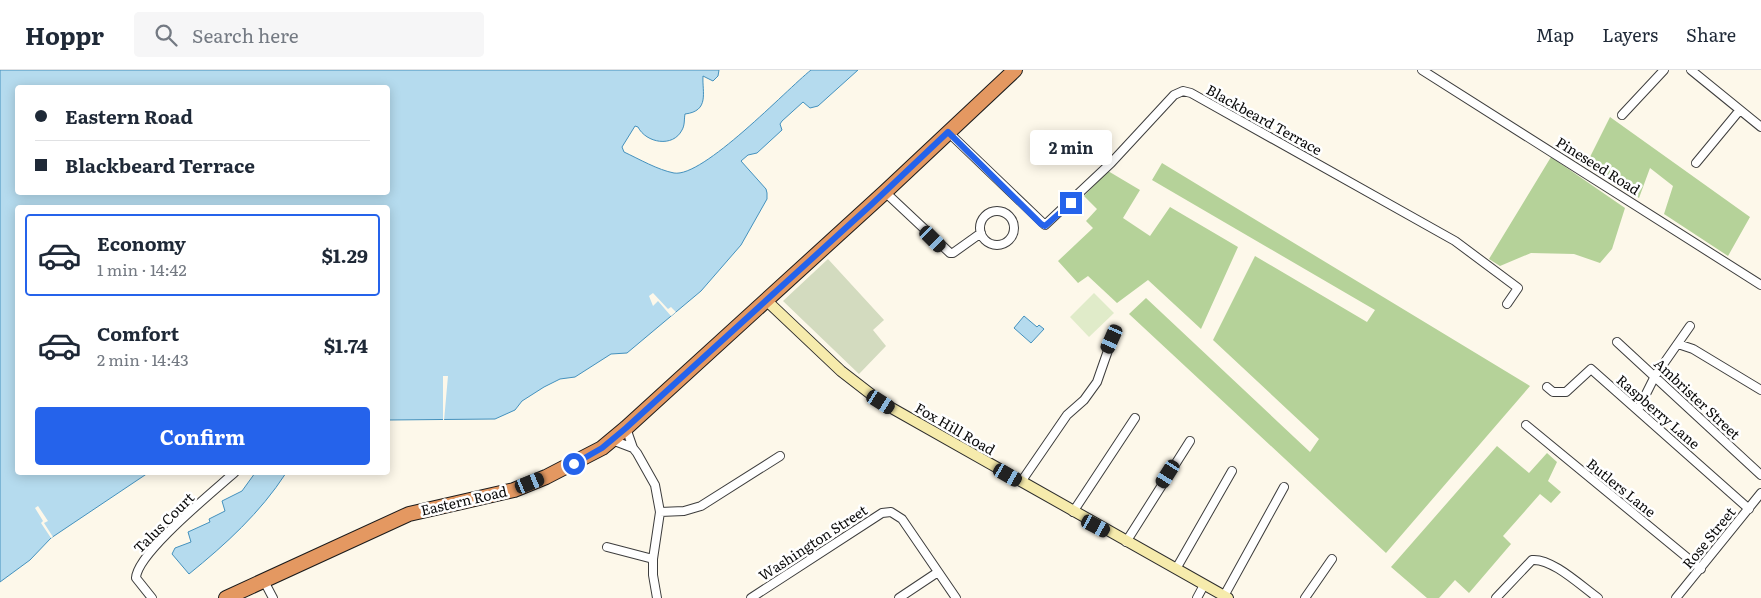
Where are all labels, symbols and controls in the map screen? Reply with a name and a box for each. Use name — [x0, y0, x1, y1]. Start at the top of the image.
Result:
search box — [134, 12, 484, 57]
text: Hoppr — [25, 17, 104, 52]
icon: search — [152, 21, 180, 49]
text: Search here — [192, 21, 299, 49]
text: Map — [1536, 21, 1574, 48]
text: Layers — [1602, 21, 1658, 48]
text: Share — [1686, 21, 1736, 48]
street label: Blackbeard Terrace — [1203, 79, 1326, 159]
text: Eastern Road — [65, 102, 193, 130]
callout: 2 min — [1030, 131, 1112, 166]
street label: Pineseed Road — [1553, 131, 1645, 199]
text: 2 min — [1049, 135, 1093, 159]
text: Blackbeard Terrace — [65, 151, 255, 179]
route end — [1060, 192, 1082, 214]
car — [917, 223, 948, 255]
text: Economy — [97, 229, 186, 257]
icon: car — [37, 233, 82, 278]
text: $1.29 — [321, 241, 368, 269]
text: 1 min · 14:42 — [97, 257, 187, 281]
text: Comfort — [97, 319, 179, 347]
car — [1099, 322, 1124, 356]
icon: car — [37, 323, 82, 368]
text: $1.74 — [324, 331, 368, 359]
text: 2 min · 14:43 — [97, 347, 189, 371]
street label: Ambrister Street — [1650, 353, 1745, 444]
street label: Raspberry Lane — [1613, 369, 1705, 453]
car — [864, 388, 897, 416]
street label: Fox Hill Road — [912, 397, 1000, 459]
button: Confirm — [35, 407, 370, 465]
route start — [563, 453, 585, 475]
street label: Butlers Lane — [1583, 453, 1660, 521]
car — [1153, 457, 1182, 491]
car — [991, 461, 1024, 489]
car — [513, 470, 546, 496]
street label: Eastern Road — [419, 480, 509, 520]
street label: Talus Court — [128, 487, 198, 557]
street label: Washington Street — [754, 499, 871, 585]
street label: Rose Street — [1677, 502, 1740, 572]
car — [1079, 512, 1112, 540]

